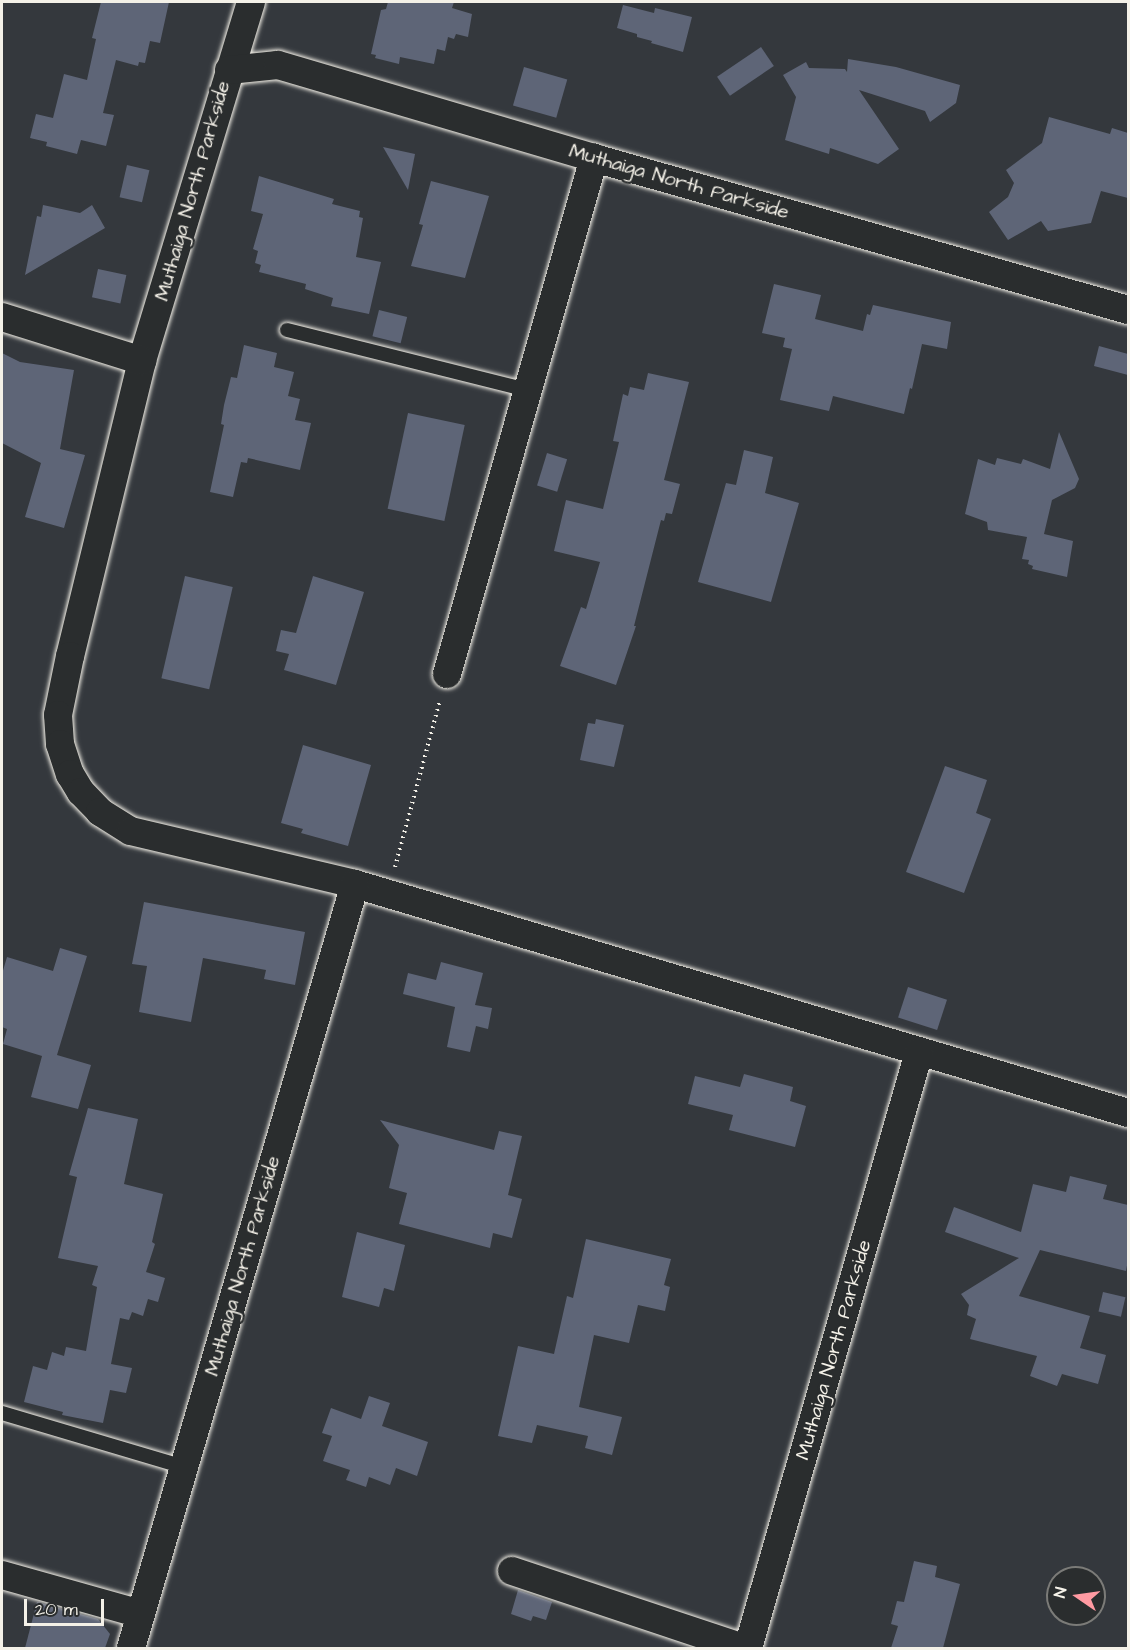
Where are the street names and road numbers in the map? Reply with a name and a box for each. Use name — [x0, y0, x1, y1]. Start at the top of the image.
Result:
street label: Muthaiga North Parkside — [150, 78, 236, 304]
street label: Muthaiga North Parkside — [566, 139, 792, 225]
street label: Muthaiga North Parkside — [200, 1153, 286, 1379]
street label: Muthaiga North Parkside — [791, 1237, 877, 1463]

